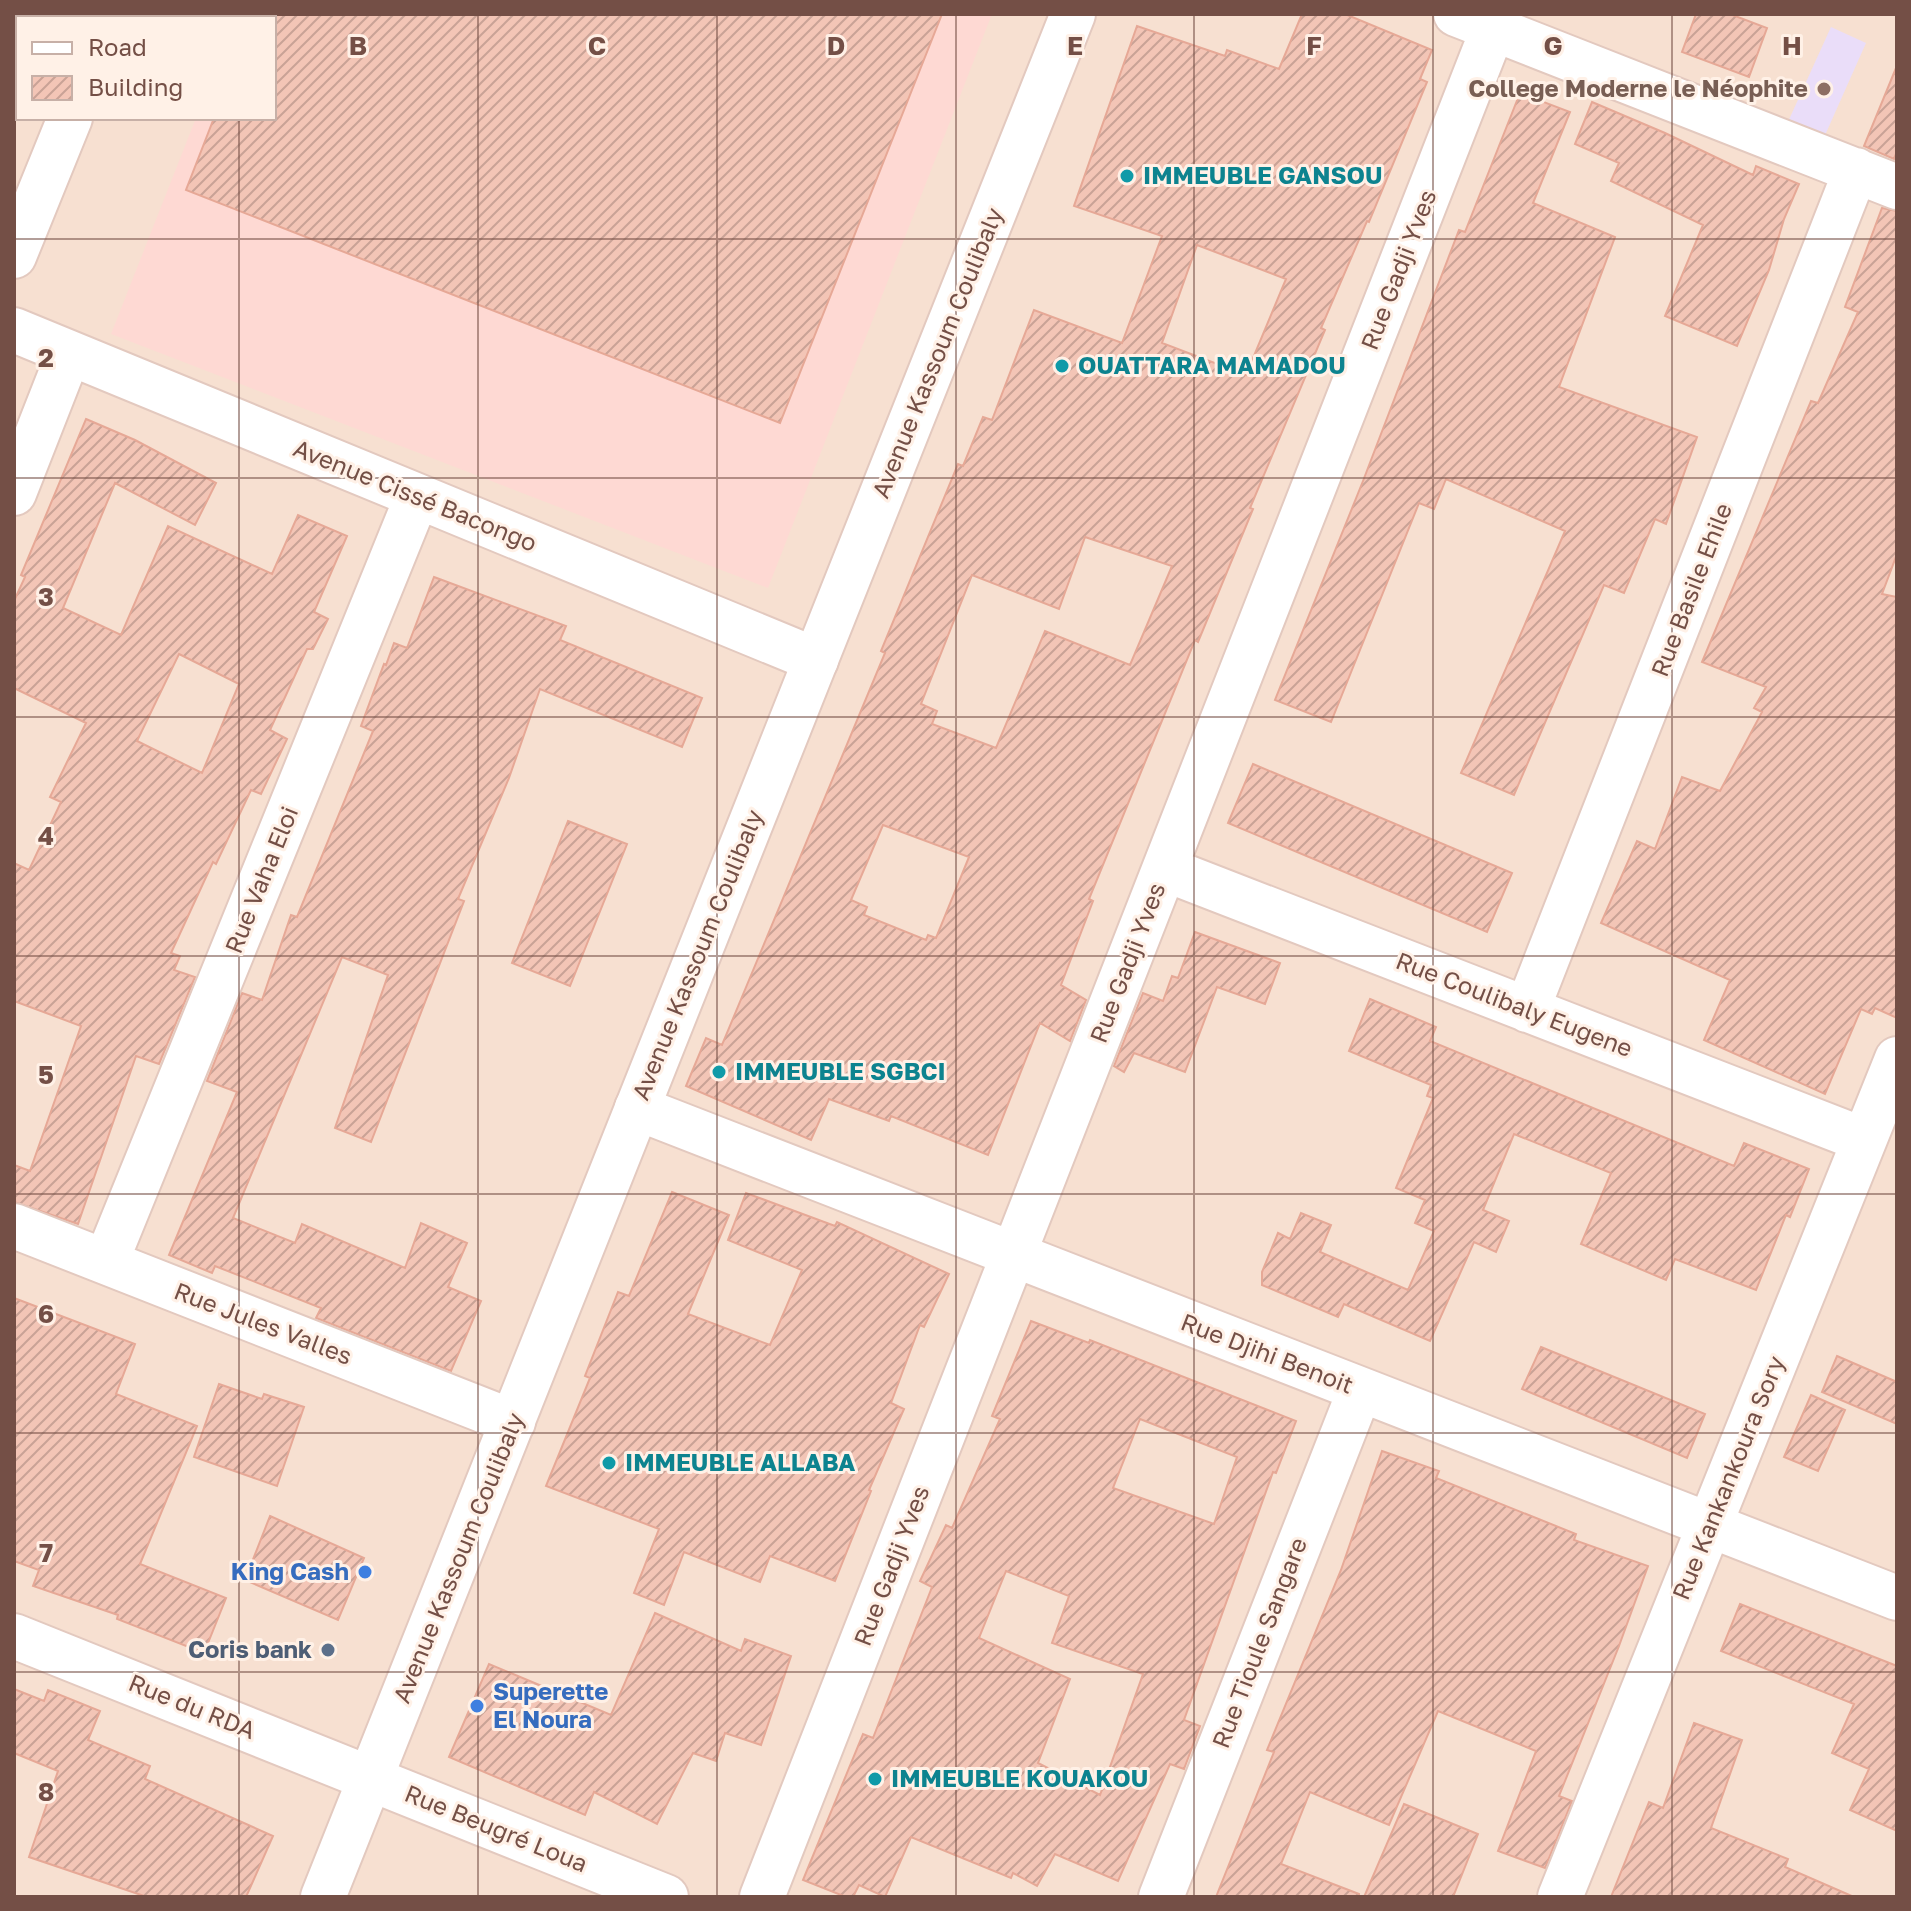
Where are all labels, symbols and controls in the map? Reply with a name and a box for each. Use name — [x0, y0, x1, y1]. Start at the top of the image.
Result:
legend — [16, 16, 276, 120]
text: B — [349, 30, 367, 61]
text: C — [588, 30, 606, 61]
text: D — [827, 30, 845, 61]
text: E — [1067, 30, 1083, 61]
text: F — [1306, 30, 1322, 61]
text: G — [1543, 30, 1563, 61]
text: H — [1782, 30, 1802, 61]
text: Road — [88, 32, 147, 61]
text: Building — [88, 72, 183, 101]
place label: College Moderne le Néophite — [1468, 73, 1808, 102]
marker: College Moderne le Néophite — [1815, 80, 1833, 98]
place label: IMMEUBLE GANSOU — [1143, 160, 1382, 189]
marker: IMMEUBLE GANSOU — [1118, 167, 1136, 185]
street label: Rue Gadji Yves — [1354, 185, 1441, 354]
street label: Avenue Kassoum Coulibaly — [865, 203, 1008, 502]
text: 2 — [38, 342, 54, 373]
place label: OUATTARA MAMADOU — [1078, 350, 1346, 379]
marker: OUATTARA MAMADOU — [1053, 357, 1071, 375]
street label: Avenue Cissé Bacongo — [290, 432, 541, 557]
street label: Rue Basile Ehile — [1644, 499, 1737, 680]
text: 3 — [38, 581, 54, 612]
street label: Rue Vaha Eloi — [218, 802, 303, 957]
street label: Avenue Kassoum Coulibaly — [625, 805, 768, 1104]
text: 4 — [38, 820, 54, 851]
street label: Rue Gadji Yves — [1083, 878, 1170, 1047]
street label: Rue Coulibaly Eugene — [1392, 945, 1637, 1062]
place label: IMMEUBLE SGBCI — [735, 1056, 946, 1085]
text: 5 — [38, 1059, 54, 1090]
marker: IMMEUBLE SGBCI — [710, 1063, 728, 1081]
street label: Rue Jules Valles — [171, 1275, 357, 1370]
text: 6 — [38, 1298, 54, 1329]
street label: Rue Djihi Benoit — [1177, 1306, 1358, 1399]
street label: Rue Kankankoura Sory — [1665, 1351, 1790, 1604]
street label: Avenue Kassoum Coulibaly — [386, 1408, 529, 1707]
place label: IMMEUBLE ALLABA — [625, 1447, 855, 1476]
marker: IMMEUBLE ALLABA — [600, 1454, 618, 1472]
street label: Rue Gadji Yves — [847, 1481, 934, 1650]
street label: Rue Tioule Sangare — [1205, 1533, 1312, 1752]
text: 7 — [39, 1537, 53, 1568]
place label: King Cash — [231, 1556, 349, 1585]
marker: King Cash — [356, 1563, 374, 1581]
place label: Coris bank — [188, 1634, 312, 1663]
marker: Coris bank — [319, 1641, 337, 1659]
street label: Rue du RDA — [125, 1667, 260, 1744]
place label: Superette El Noura — [493, 1676, 608, 1733]
marker: Superette El Noura — [468, 1697, 486, 1715]
place label: IMMEUBLE KOUAKOU — [891, 1763, 1148, 1792]
marker: IMMEUBLE KOUAKOU — [866, 1770, 884, 1788]
text: 8 — [38, 1776, 54, 1807]
street label: Rue Beugré Loua — [401, 1778, 592, 1877]

